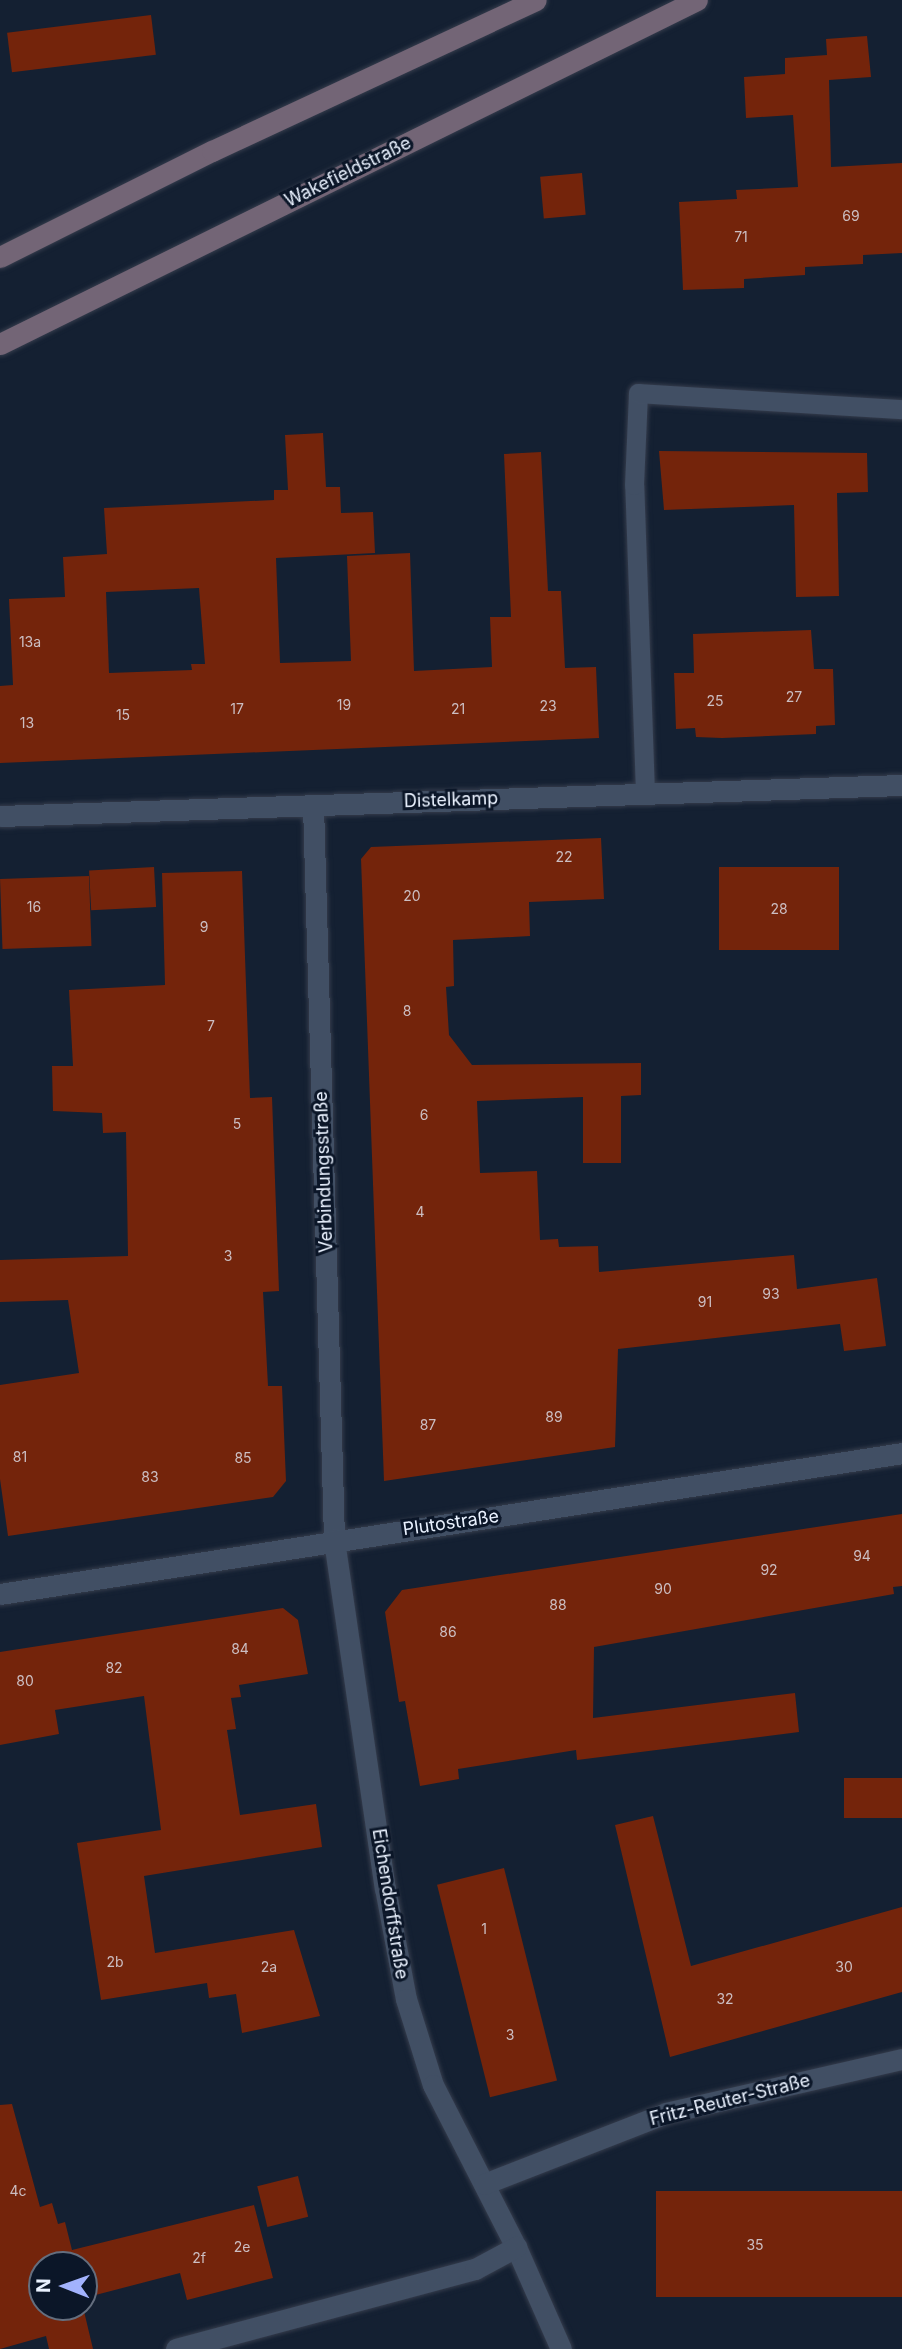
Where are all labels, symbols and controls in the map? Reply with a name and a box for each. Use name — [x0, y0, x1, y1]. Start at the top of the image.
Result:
street label: Wakefieldstraße — [281, 132, 415, 212]
house number: 69 — [842, 208, 860, 224]
house number: 71 — [734, 229, 748, 245]
house number: 13a — [19, 634, 41, 650]
house number: 27 — [786, 689, 802, 705]
house number: 25 — [706, 693, 724, 709]
house number: 19 — [337, 697, 351, 713]
house number: 23 — [539, 698, 557, 714]
house number: 17 — [230, 701, 244, 717]
house number: 21 — [451, 701, 465, 717]
house number: 15 — [116, 707, 130, 723]
house number: 13 — [20, 715, 34, 731]
street label: Distelkamp — [404, 788, 498, 812]
house number: 22 — [555, 849, 573, 865]
house number: 20 — [403, 888, 421, 904]
house number: 16 — [27, 899, 41, 915]
house number: 28 — [770, 901, 788, 917]
house number: 9 — [200, 919, 208, 935]
house number: 8 — [403, 1003, 411, 1019]
house number: 7 — [207, 1018, 215, 1034]
street label: Verbindungsstraße — [310, 1091, 338, 1253]
house number: 6 — [420, 1107, 428, 1123]
house number: 5 — [233, 1116, 241, 1132]
house number: 4 — [415, 1204, 425, 1220]
house number: 3 — [224, 1248, 232, 1264]
house number: 93 — [762, 1286, 780, 1302]
house number: 91 — [698, 1294, 712, 1310]
house number: 89 — [545, 1409, 563, 1425]
house number: 87 — [420, 1417, 436, 1433]
house number: 81 — [13, 1449, 27, 1465]
house number: 85 — [234, 1450, 252, 1466]
house number: 83 — [141, 1469, 159, 1485]
street label: Plutostraße — [402, 1506, 500, 1540]
house number: 94 — [853, 1548, 871, 1564]
house number: 92 — [760, 1562, 778, 1578]
house number: 90 — [654, 1581, 672, 1597]
house number: 88 — [549, 1597, 567, 1613]
house number: 86 — [439, 1624, 457, 1640]
house number: 84 — [231, 1641, 249, 1657]
house number: 82 — [105, 1660, 123, 1676]
house number: 80 — [16, 1673, 34, 1689]
street label: Eichendorffstraße — [367, 1827, 413, 1981]
house number: 1 — [481, 1921, 487, 1937]
house number: 2b — [106, 1954, 124, 1970]
house number: 2a — [261, 1959, 277, 1975]
house number: 30 — [835, 1959, 853, 1975]
house number: 32 — [716, 1991, 734, 2007]
house number: 3 — [506, 2027, 514, 2043]
street label: Fritz-Reuter-Straße — [648, 2070, 812, 2130]
house number: 4c — [9, 2183, 27, 2199]
house number: 35 — [746, 2237, 764, 2253]
house number: 2e — [234, 2239, 250, 2255]
house number: 2f — [192, 2250, 206, 2266]
north arrow — [28, 2251, 98, 2321]
text: N — [32, 2278, 55, 2293]

